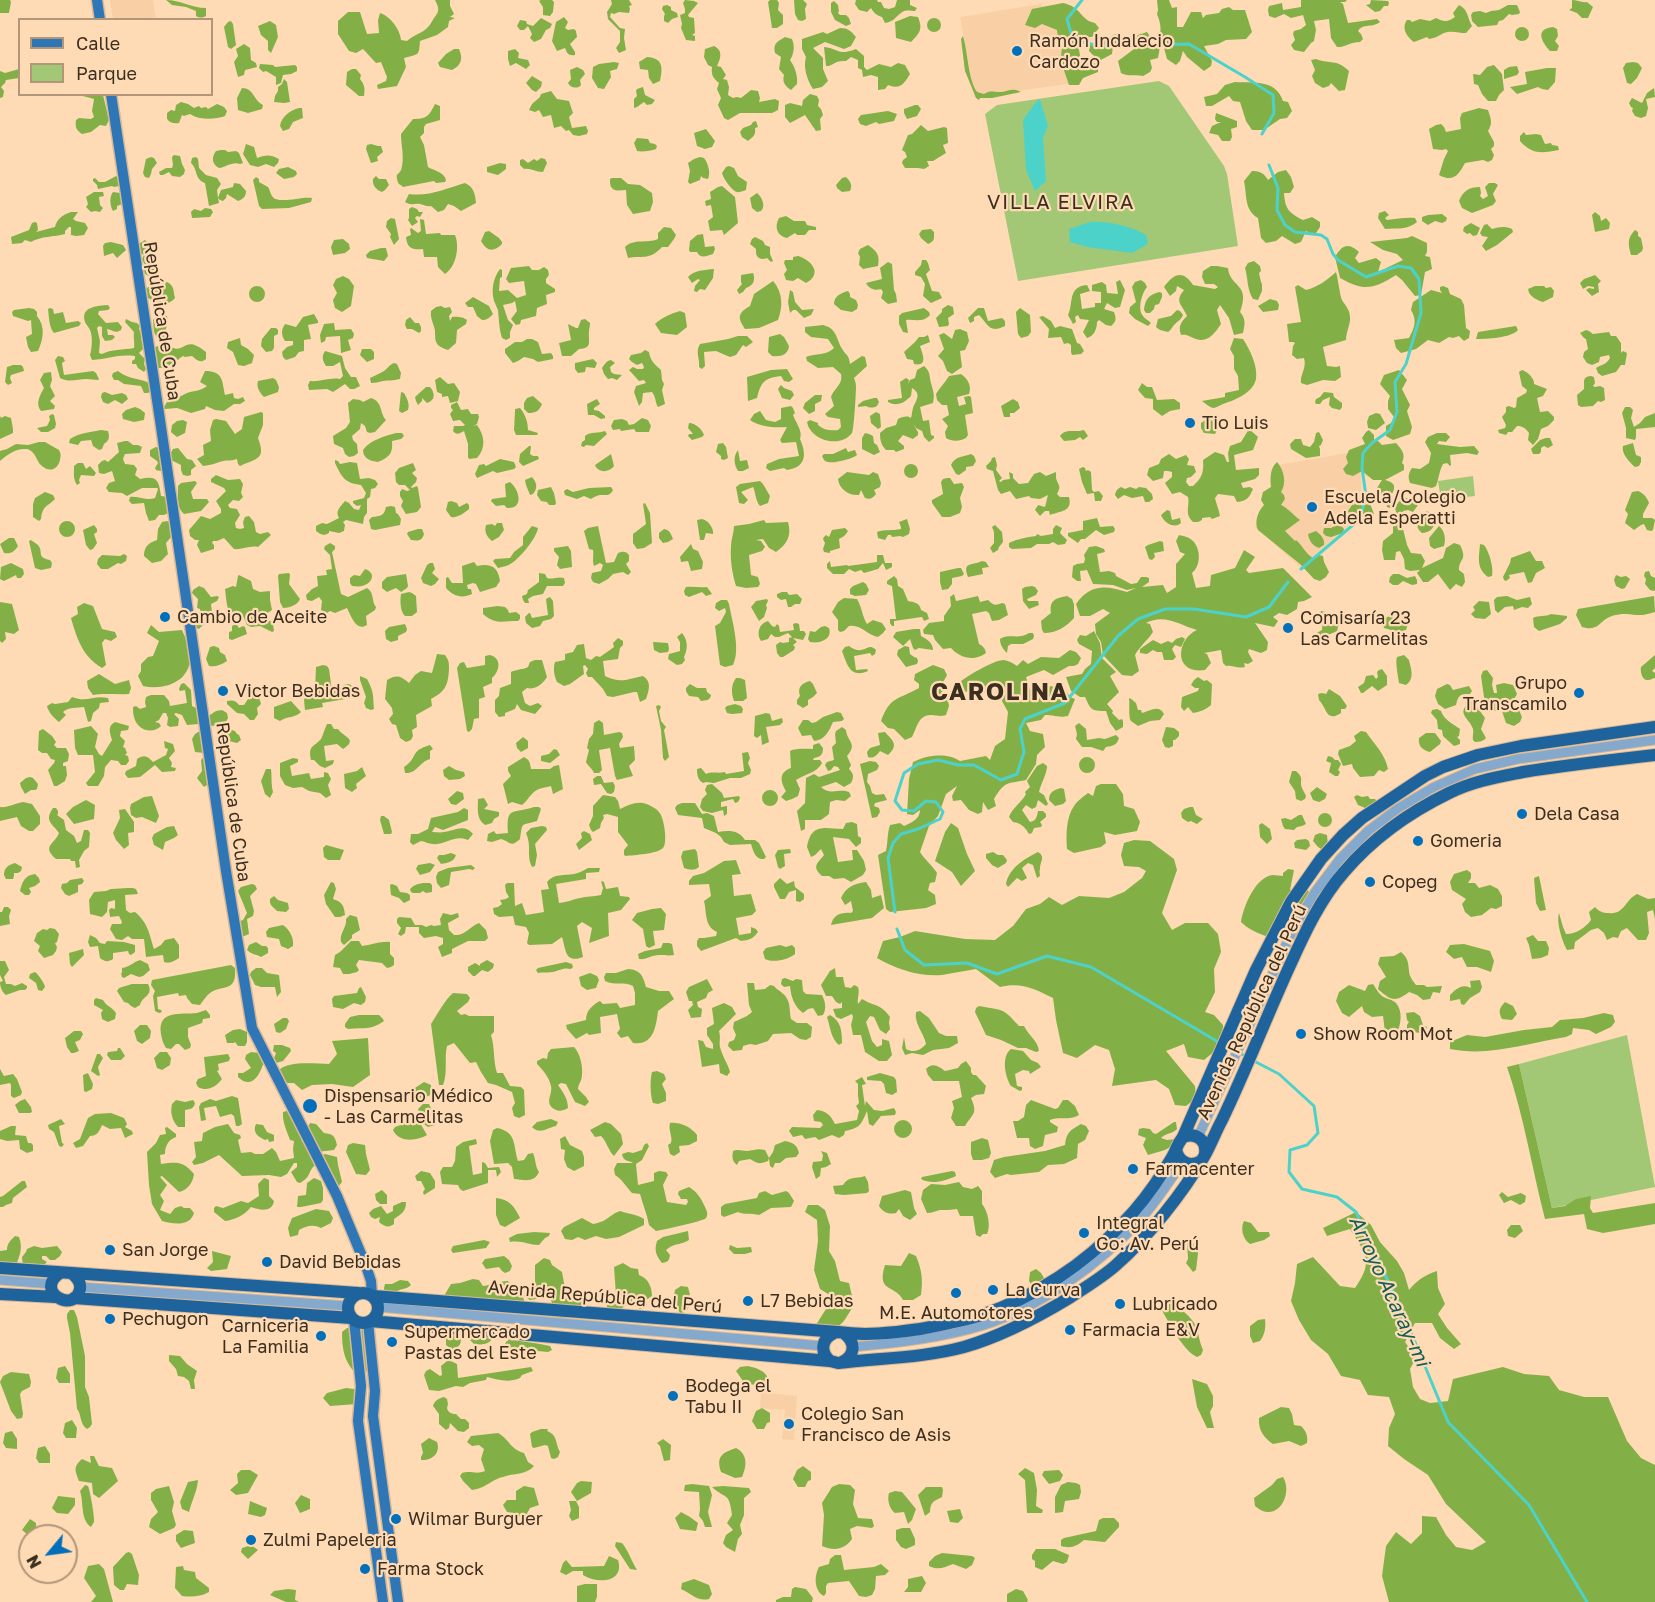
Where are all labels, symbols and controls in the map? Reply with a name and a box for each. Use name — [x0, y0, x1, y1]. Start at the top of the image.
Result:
legend — [18, 18, 213, 96]
place label: Ramón Indalecio Cardozo — [1029, 30, 1173, 72]
text: Calle — [76, 32, 120, 54]
marker: Ramón Indalecio Cardozo — [1010, 44, 1024, 58]
text: Parque — [76, 62, 137, 84]
district label: VILLA ELVIRA — [987, 191, 1135, 215]
street label: República de Cuba — [139, 240, 185, 402]
place label: Tio Luis — [1202, 412, 1268, 434]
marker: Tio Luis — [1183, 416, 1197, 430]
place label: Escuela/Colegio Adela Esperatti — [1324, 486, 1466, 528]
marker: Escuela/Colegio Adela Esperatti — [1305, 500, 1319, 514]
place label: Cambio de Aceite — [177, 606, 327, 628]
place label: Comisaría 23 Las Carmelitas — [1300, 607, 1428, 650]
marker: Cambio de Aceite — [158, 610, 172, 624]
marker: Comisaría 23 Las Carmelitas — [1281, 621, 1295, 635]
place label: Grupo Transcamilo — [1463, 672, 1567, 714]
district label: CAROLINA — [931, 678, 1069, 706]
place label: Victor Bebidas — [235, 680, 360, 702]
marker: Victor Bebidas — [216, 684, 230, 698]
marker: Grupo Transcamilo — [1572, 686, 1586, 700]
street label: República de Cuba — [211, 721, 255, 883]
place label: Dela Casa — [1534, 803, 1620, 825]
marker: Dela Casa — [1515, 807, 1529, 821]
place label: Gomeria — [1430, 830, 1502, 852]
marker: Gomeria — [1411, 834, 1425, 848]
place label: Copeg — [1382, 871, 1438, 893]
marker: Copeg — [1363, 875, 1377, 889]
street label: Avenida República del Perú — [1193, 901, 1311, 1123]
place label: Show Room Mot — [1313, 1023, 1453, 1045]
marker: Show Room Mot — [1294, 1027, 1308, 1041]
place label: Dispensario Médico - Las Carmelitas — [324, 1085, 493, 1128]
marker: Dispensario Médico - Las Carmelitas — [301, 1097, 319, 1115]
place label: Farmacenter — [1145, 1158, 1254, 1180]
marker: Farmacenter — [1126, 1162, 1140, 1176]
place label: Integral Go: Av. Perú — [1096, 1212, 1199, 1254]
water label: Arroyo Acaray-mi — [1344, 1212, 1434, 1370]
marker: Integral Go: Av. Perú — [1077, 1226, 1091, 1240]
place label: San Jorge — [122, 1239, 208, 1261]
marker: San Jorge — [103, 1243, 117, 1257]
place label: David Bebidas — [279, 1251, 401, 1273]
marker: David Bebidas — [260, 1255, 274, 1269]
street label: Avenida República del Perú — [487, 1276, 723, 1318]
place label: La Curva — [1005, 1279, 1081, 1301]
marker: La Curva — [986, 1283, 1000, 1297]
marker: M.E. Automotores — [949, 1286, 963, 1300]
place label: L7 Bebidas — [760, 1290, 853, 1312]
place label: Lubricado — [1132, 1293, 1218, 1315]
marker: L7 Bebidas — [741, 1294, 755, 1308]
marker: Lubricado — [1113, 1297, 1127, 1311]
place label: M.E. Automotores — [879, 1302, 1033, 1324]
place label: Pechugon — [122, 1308, 209, 1330]
marker: Pechugon — [103, 1312, 117, 1326]
place label: Carniceria La Familia — [221, 1315, 309, 1358]
place label: Farmacia E&V — [1082, 1319, 1200, 1341]
place label: Supermercado Pastas del Este — [404, 1321, 537, 1364]
marker: Farmacia E&V — [1063, 1323, 1077, 1337]
marker: Carniceria La Familia — [314, 1329, 328, 1343]
marker: Supermercado Pastas del Este — [385, 1335, 399, 1349]
place label: Bodega el Tabu II — [685, 1375, 771, 1418]
marker: Bodega el Tabu II — [666, 1389, 680, 1403]
place label: Colegio San Francisco de Asis — [801, 1403, 951, 1446]
marker: Colegio San Francisco de Asis — [782, 1417, 796, 1431]
place label: Wilmar Burguer — [408, 1508, 543, 1530]
marker: Wilmar Burguer — [389, 1512, 403, 1526]
north arrow — [18, 1524, 78, 1584]
place label: Zulmi Papeleria — [263, 1529, 397, 1551]
marker: Zulmi Papeleria — [244, 1533, 258, 1547]
text: N — [22, 1552, 46, 1572]
place label: Farma Stock — [377, 1558, 484, 1580]
marker: Farma Stock — [358, 1562, 372, 1576]

